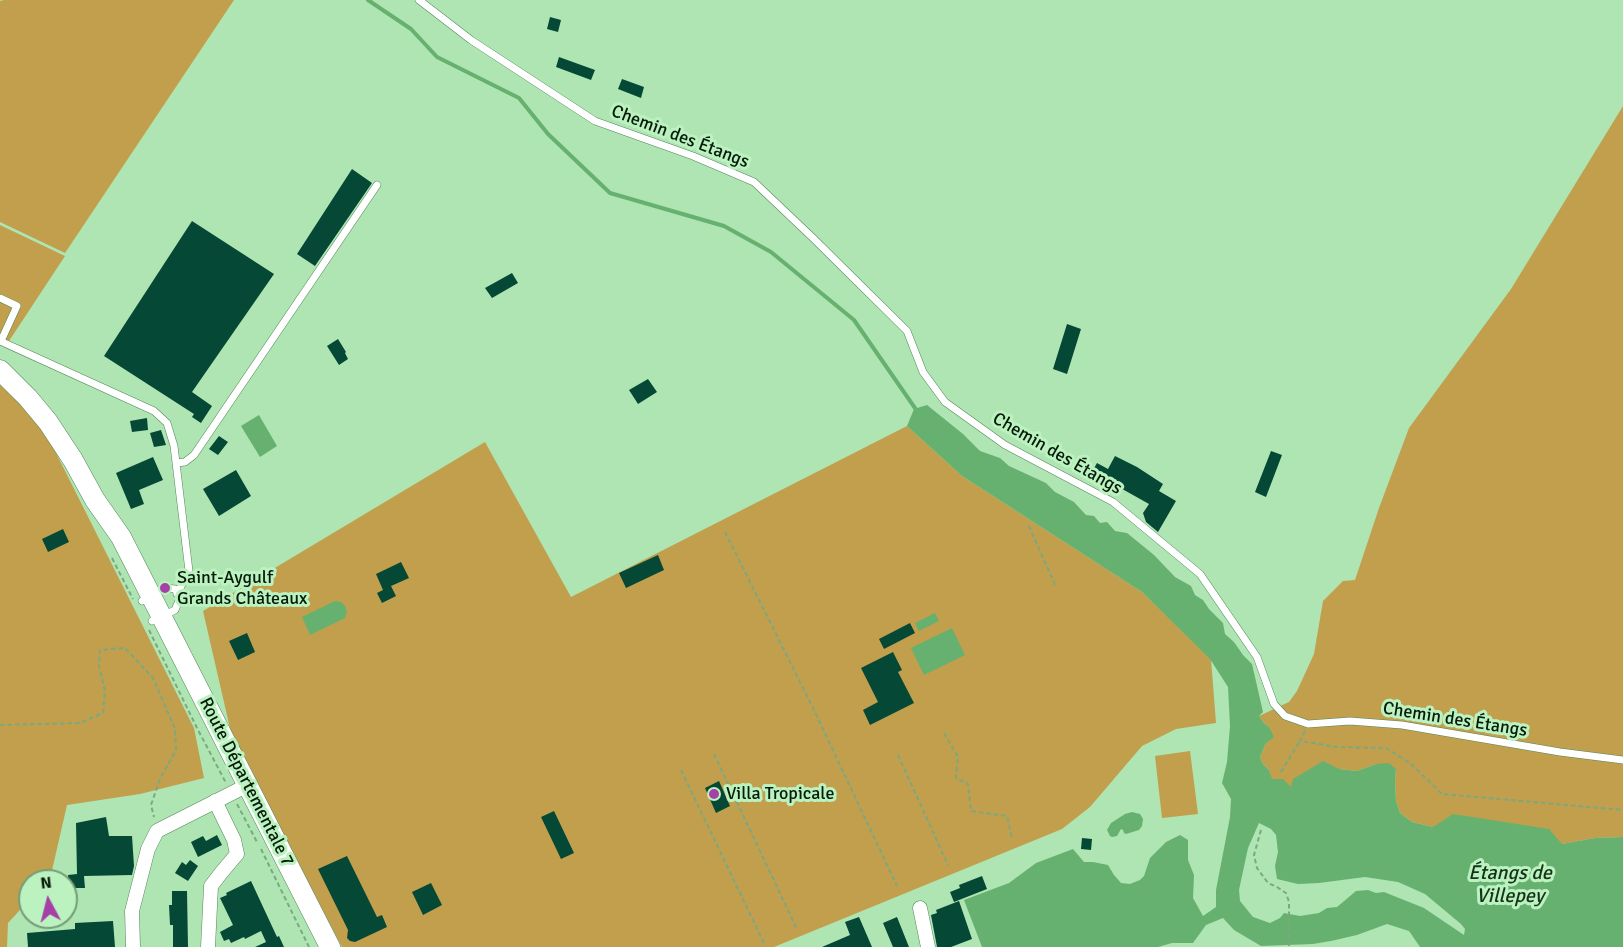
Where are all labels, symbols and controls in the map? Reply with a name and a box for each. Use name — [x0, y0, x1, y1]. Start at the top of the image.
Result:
street label: Chemin des Étangs — [608, 101, 752, 173]
street label: Chemin des Étangs — [989, 408, 1125, 500]
place label: Saint-Aygulf Grands Châteaux — [177, 567, 307, 610]
marker: Saint-Aygulf Grands Châteaux — [158, 581, 172, 595]
street label: Route Départementale 7 — [194, 694, 298, 870]
street label: Chemin des Étangs — [1381, 698, 1529, 742]
place label: Villa Tropicale — [726, 783, 834, 805]
marker: Villa Tropicale — [707, 787, 721, 801]
water label: Étangs de Villepey — [1468, 862, 1552, 909]
north arrow — [18, 869, 78, 929]
text: N — [39, 873, 53, 894]

